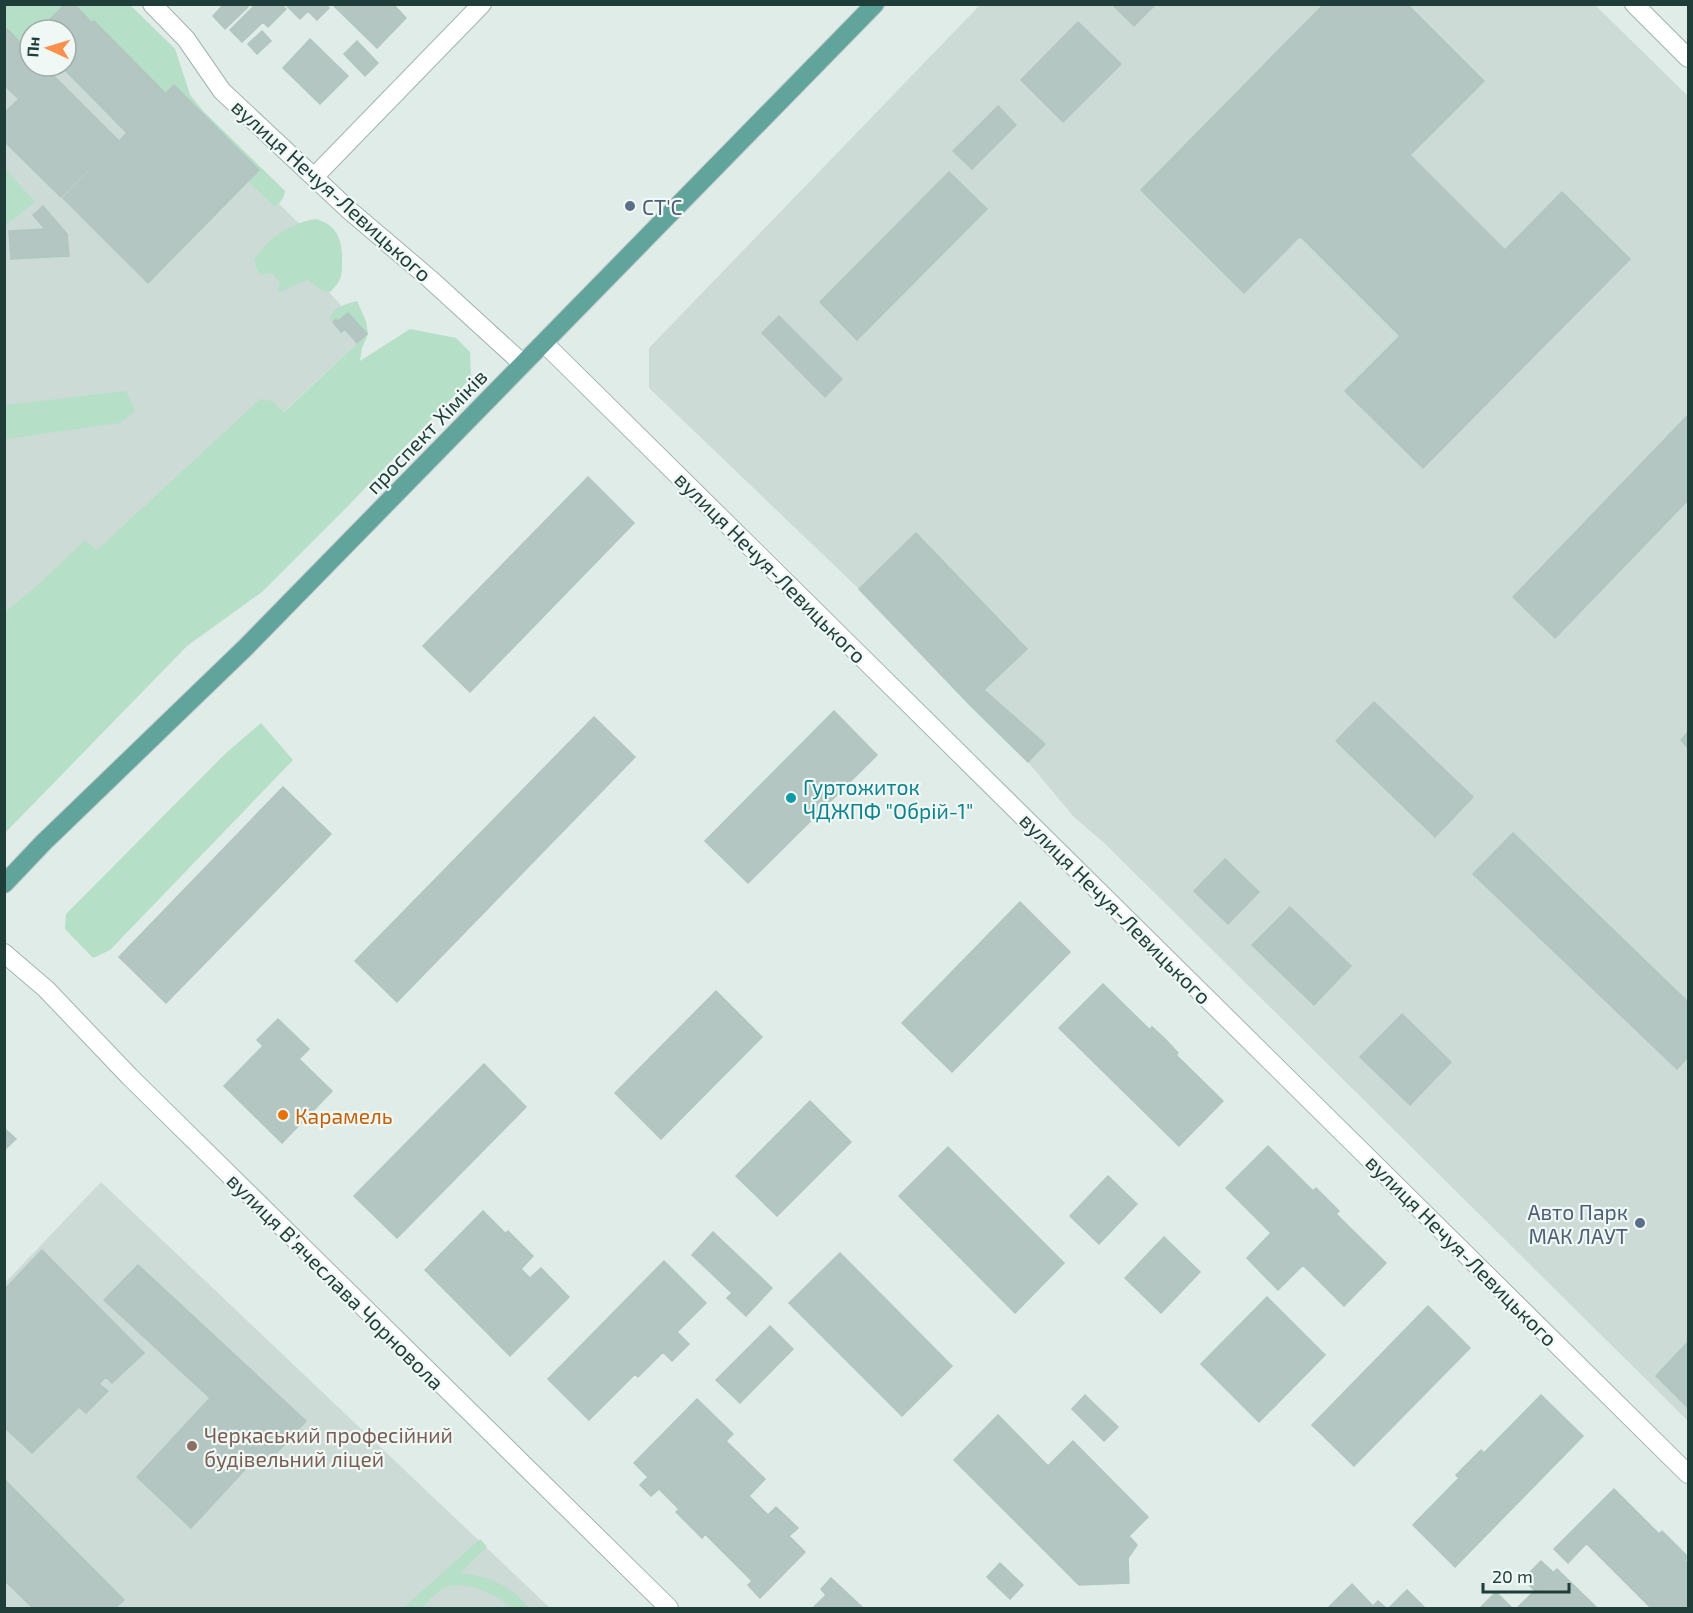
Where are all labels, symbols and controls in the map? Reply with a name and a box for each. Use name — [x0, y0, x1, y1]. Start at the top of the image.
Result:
north arrow — [18, 18, 78, 78]
text: Пн — [22, 36, 43, 58]
street label: вулиця Нечуя-Левицького — [226, 94, 437, 287]
place label: СТ'С — [642, 194, 683, 219]
marker: СТ'С — [623, 199, 637, 213]
street label: проспект Хіміків — [360, 363, 492, 499]
street label: вулиця Нечуя-Левицького — [670, 466, 872, 668]
place label: Гуртожиток ЧДЖПФ "Обрій-1" — [803, 774, 973, 823]
marker: Гуртожиток ЧДЖПФ "Обрій-1" — [784, 791, 798, 805]
street label: вулиця Нечуя-Левицького — [1015, 807, 1217, 1009]
place label: Карамель — [295, 1103, 393, 1128]
marker: Карамель — [276, 1108, 290, 1122]
street label: вулиця Нечуя-Левицького — [1361, 1149, 1563, 1351]
street label: вулиця Вʼячеслава Чорновола — [222, 1167, 450, 1395]
place label: Авто Парк МАК ЛАУТ — [1527, 1199, 1628, 1248]
marker: Авто Парк МАК ЛАУТ — [1633, 1216, 1647, 1230]
place label: Черкаський професійний будівельний ліцей — [204, 1422, 453, 1472]
marker: Черкаський професійний будівельний ліцей — [185, 1439, 199, 1453]
scale bar — [1483, 1556, 1568, 1594]
text: 20 m — [1492, 1565, 1533, 1587]

